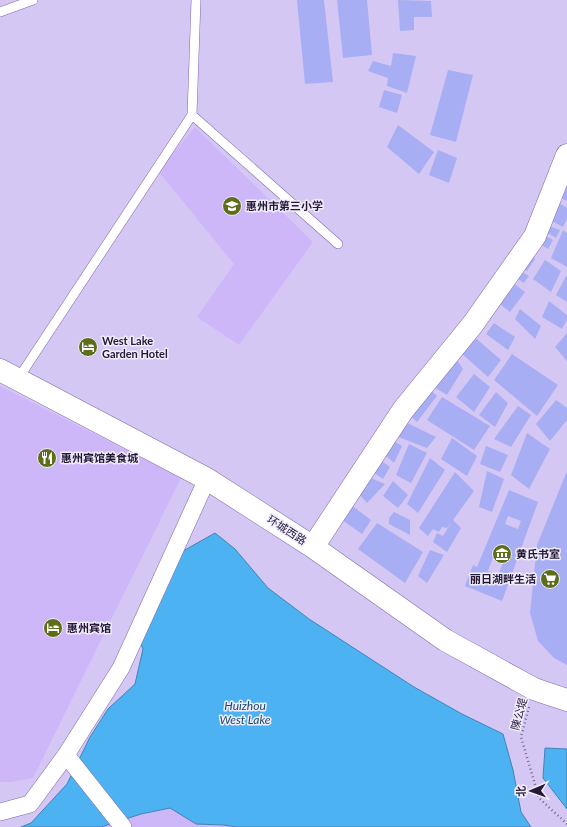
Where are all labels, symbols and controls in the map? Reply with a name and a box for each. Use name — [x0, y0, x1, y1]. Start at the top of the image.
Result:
school or university icon: 惠州市第三小学 — [221, 195, 243, 217]
place label: 惠州市第三小学 — [246, 199, 323, 212]
place label: West Lake Garden Hotel — [102, 334, 168, 360]
hotel icon: West Lake Garden Hotel — [77, 336, 99, 358]
restaurant icon: 惠州宾馆美食城 — [36, 447, 58, 469]
place label: 惠州宾馆美食城 — [61, 451, 139, 464]
street label: 环城西路 — [265, 512, 309, 547]
museum icon: 黄氏书室 — [491, 543, 513, 565]
place label: 黄氏书室 — [516, 547, 560, 560]
supermarket icon: 丽日湖畔生活 — [539, 568, 561, 590]
place label: 丽日湖畔生活 — [470, 572, 536, 585]
hotel icon: 惠州宾馆 — [42, 617, 64, 639]
place label: 惠州宾馆 — [67, 621, 111, 634]
street label: 陳公堤 — [508, 696, 529, 731]
water label: Huizhou West Lake — [219, 698, 271, 727]
north arrow — [511, 771, 551, 811]
text: 北 — [514, 786, 527, 797]

